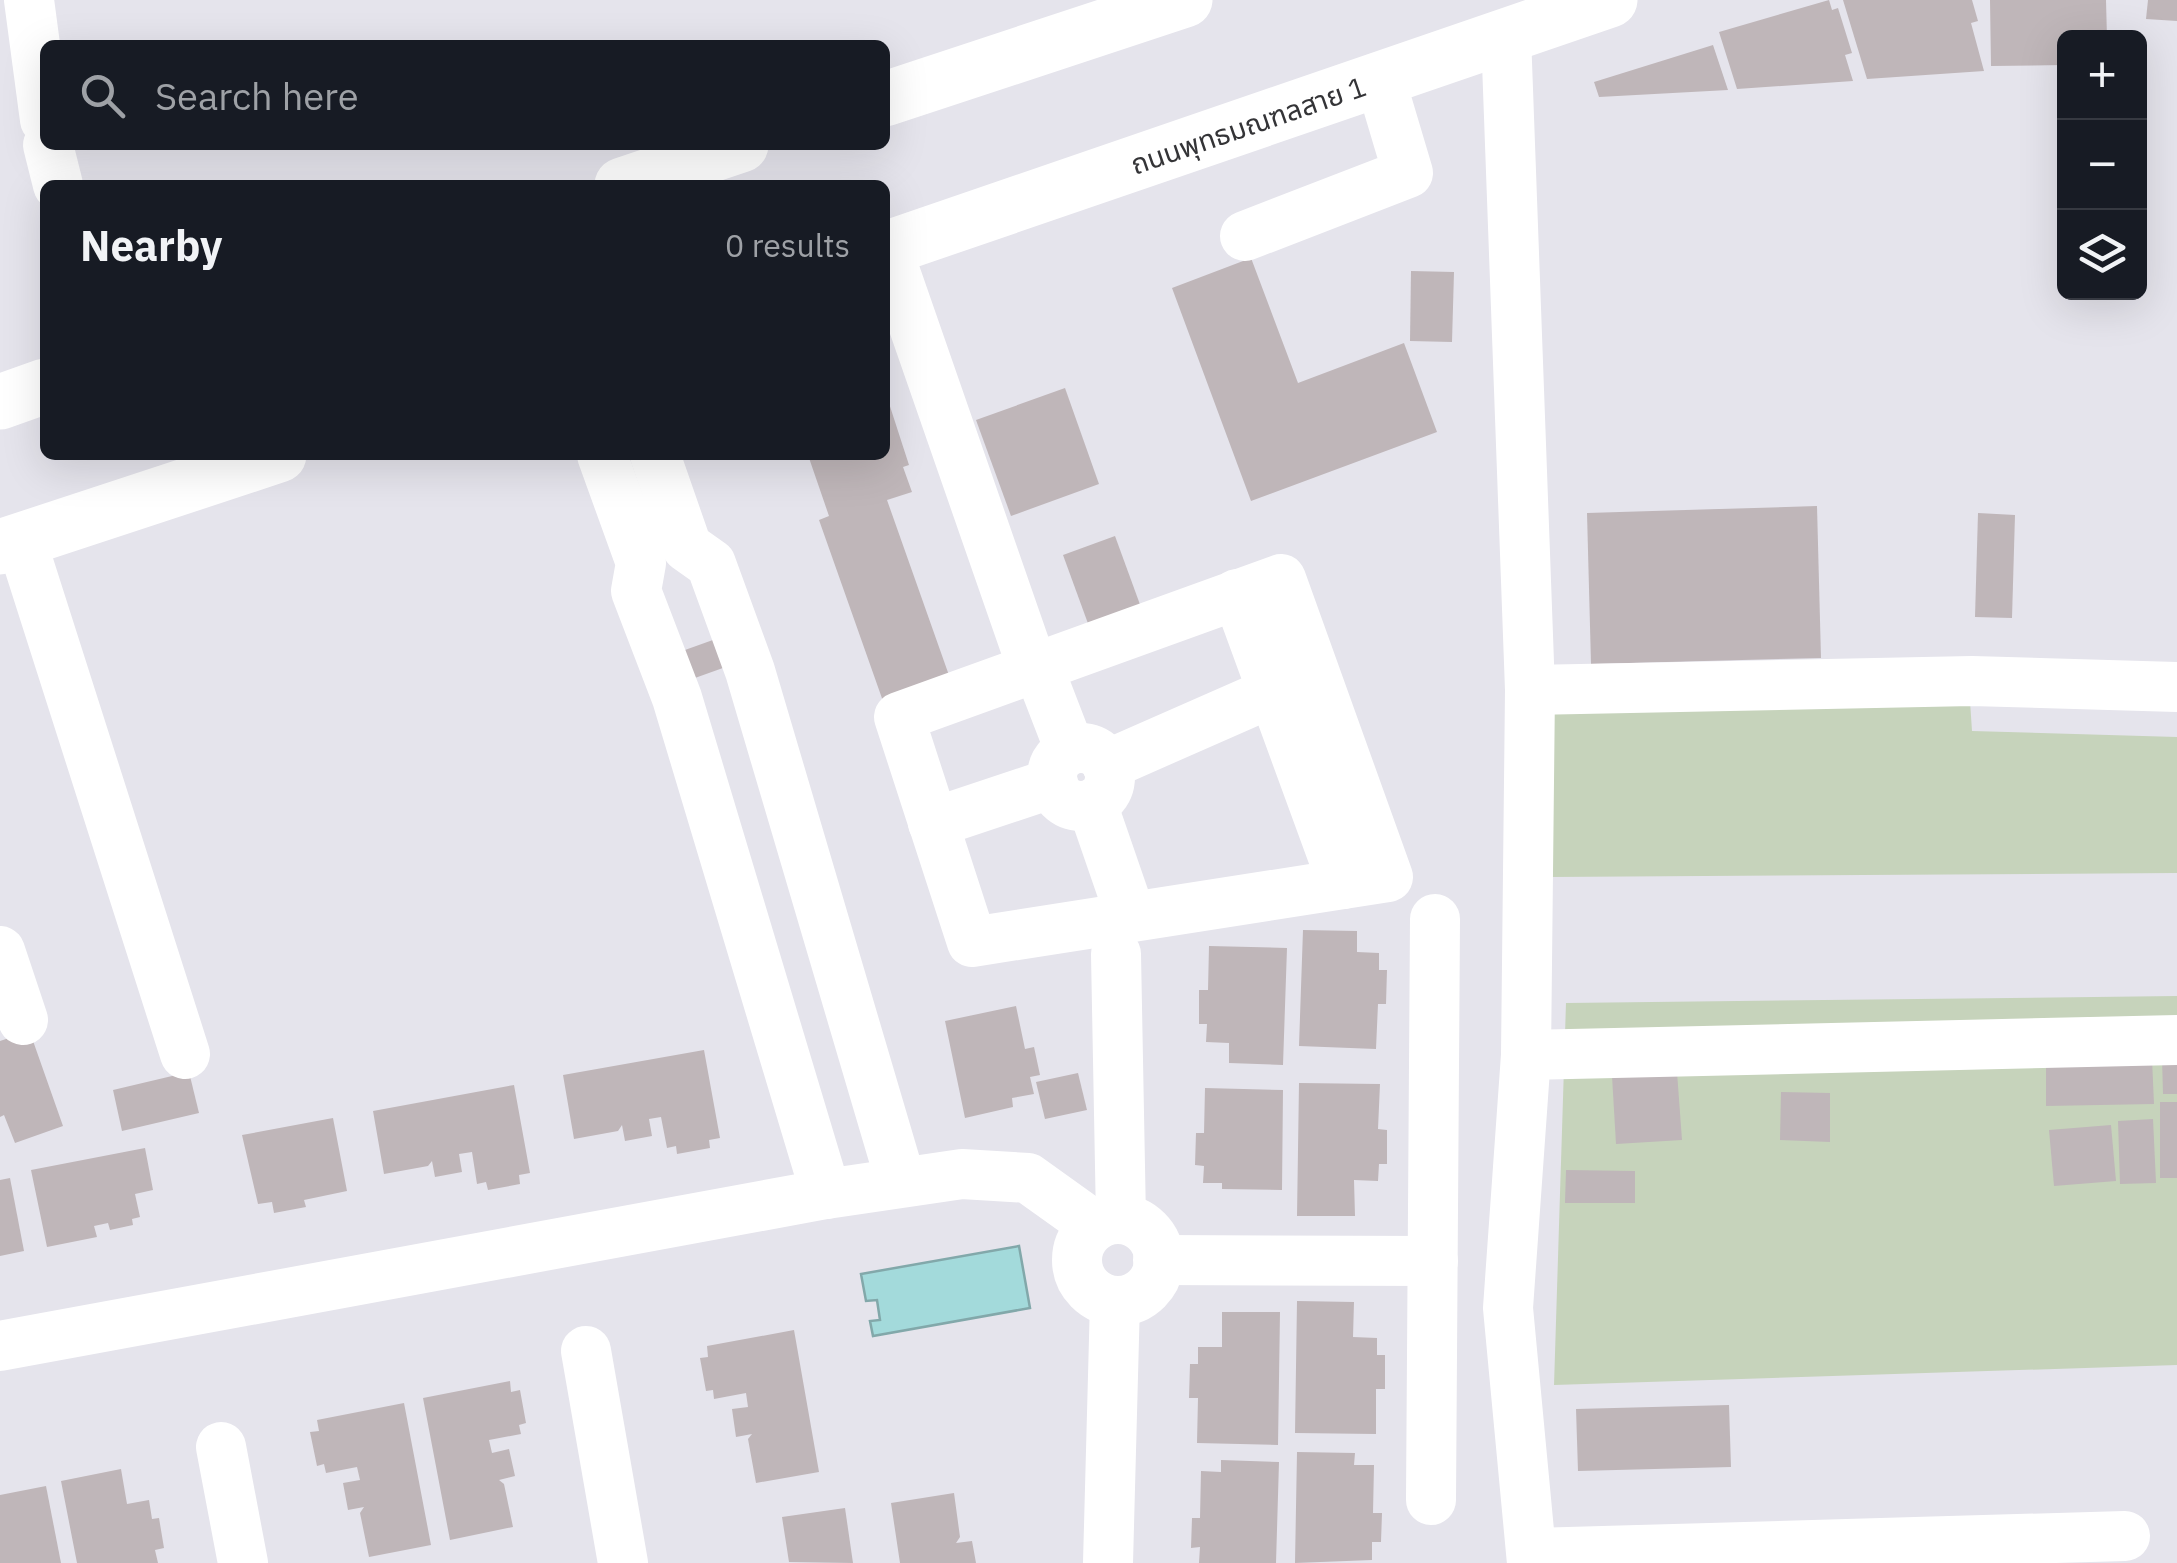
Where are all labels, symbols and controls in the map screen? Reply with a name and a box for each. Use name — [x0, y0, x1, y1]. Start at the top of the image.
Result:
map controls — [2057, 30, 2147, 300]
button: + — [2057, 30, 2147, 120]
search box — [40, 40, 890, 150]
street label: ถนนพุทธมณฑลสาย 1 — [1125, 67, 1371, 183]
icon: search — [75, 68, 130, 123]
text: Search here — [155, 71, 359, 120]
button: − — [2057, 120, 2147, 210]
button: layers — [2057, 210, 2147, 300]
text: Nearby — [80, 218, 222, 273]
text: 0 results — [725, 224, 850, 266]

